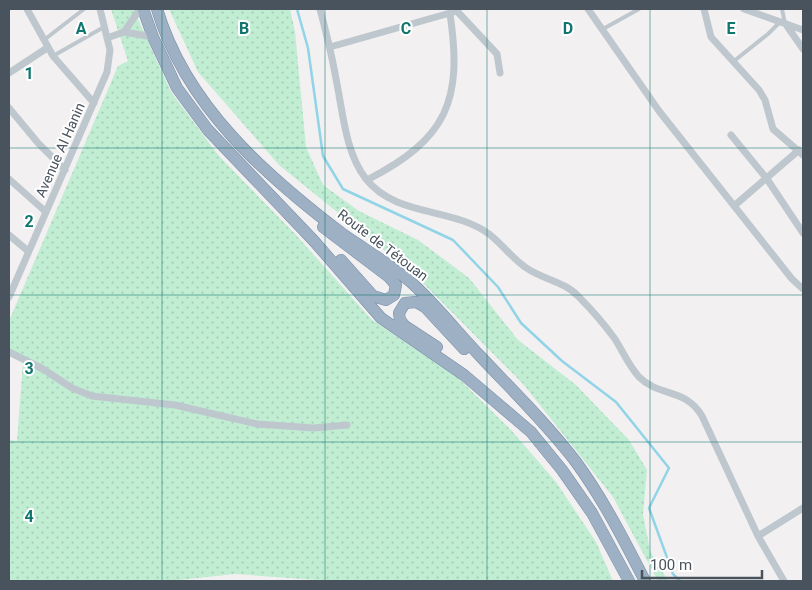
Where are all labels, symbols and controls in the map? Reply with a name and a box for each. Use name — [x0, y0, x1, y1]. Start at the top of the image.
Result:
text: A — [76, 19, 87, 38]
text: B — [239, 19, 249, 38]
text: C — [401, 19, 411, 38]
text: D — [563, 19, 573, 38]
text: E — [727, 19, 736, 38]
text: 1 — [24, 64, 34, 83]
street label: Avenue Al Hanin — [32, 100, 88, 200]
street label: Route de Tétouan — [335, 206, 431, 284]
text: 2 — [24, 212, 34, 231]
text: 3 — [24, 359, 34, 378]
text: 4 — [24, 507, 34, 526]
scale bar — [642, 548, 762, 580]
text: 100 m — [650, 556, 692, 574]

